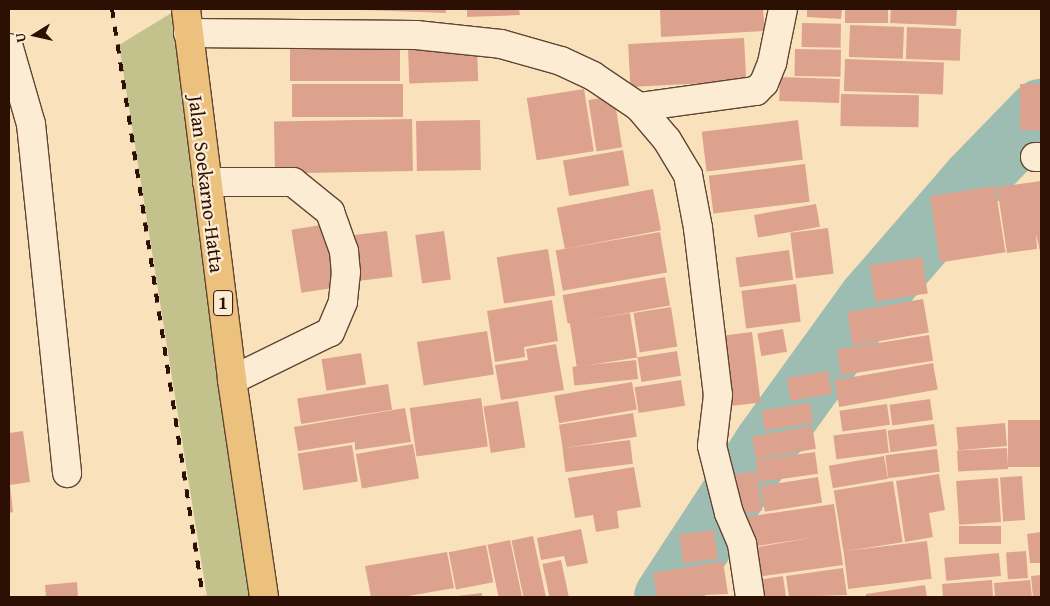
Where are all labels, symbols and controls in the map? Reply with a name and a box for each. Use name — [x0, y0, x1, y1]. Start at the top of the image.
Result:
north arrow — [10, 10, 60, 60]
text: U — [10, 31, 31, 44]
street label: Jalan Soekarno-Hatta — [184, 94, 230, 274]
road number: 1 — [213, 286, 233, 320]

